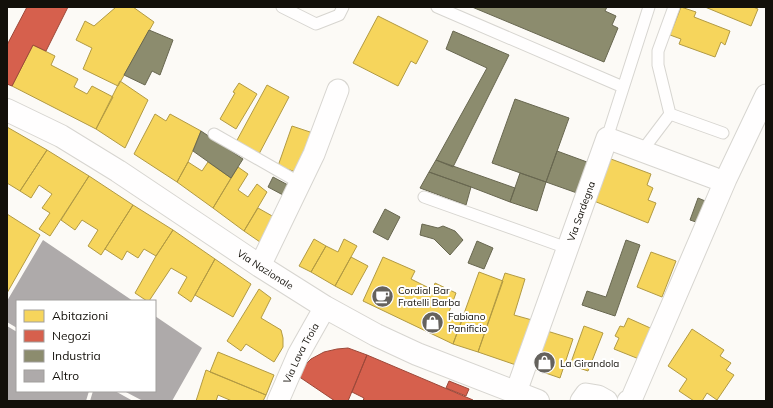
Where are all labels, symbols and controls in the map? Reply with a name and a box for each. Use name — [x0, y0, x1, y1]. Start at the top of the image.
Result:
street label: Via Sardegna — [564, 179, 598, 243]
street label: Via Nazionale — [235, 247, 296, 293]
cafe icon: Cordial Bar Fratelli Barba — [369, 283, 395, 309]
place label: Cordial Bar Fratelli Barba — [398, 284, 460, 309]
legend — [16, 300, 156, 392]
text: Abitazioni — [52, 308, 108, 323]
shop icon: Fabiano Panificio — [419, 309, 445, 335]
place label: Fabiano Panificio — [448, 310, 488, 335]
street label: Via Lava Troia — [280, 321, 322, 386]
text: Negozi — [52, 328, 91, 343]
text: Industria — [52, 348, 101, 363]
shop icon: La Girandola — [531, 350, 557, 376]
place label: La Girandola — [560, 357, 619, 370]
text: Altro — [52, 368, 79, 383]

